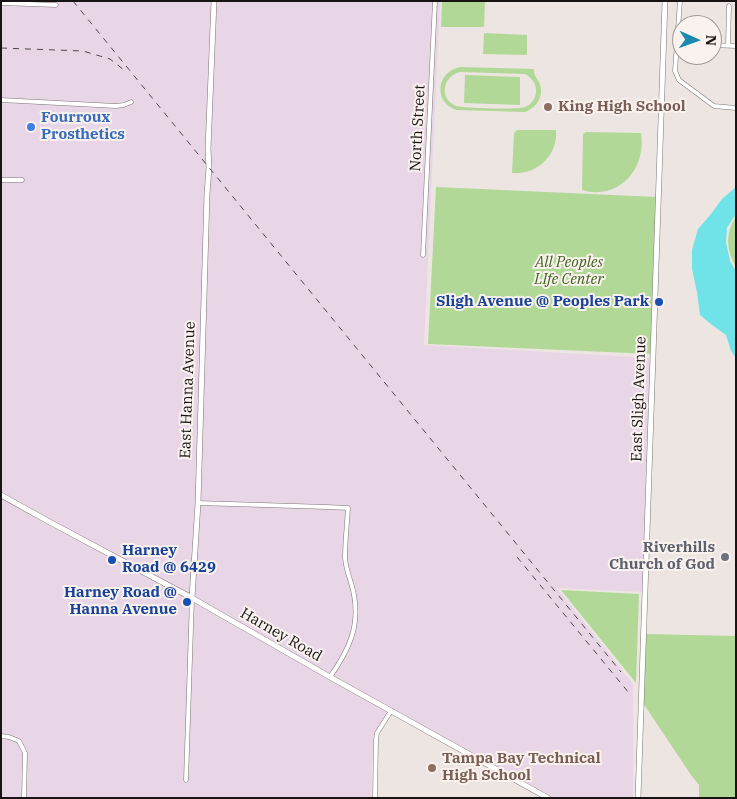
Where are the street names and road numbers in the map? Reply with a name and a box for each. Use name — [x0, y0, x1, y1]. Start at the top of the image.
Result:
street label: North Street — [407, 84, 429, 172]
street label: East Hanna Avenue — [177, 321, 199, 459]
street label: East Sligh Avenue — [628, 336, 650, 462]
street label: Harney Road — [237, 604, 325, 666]

